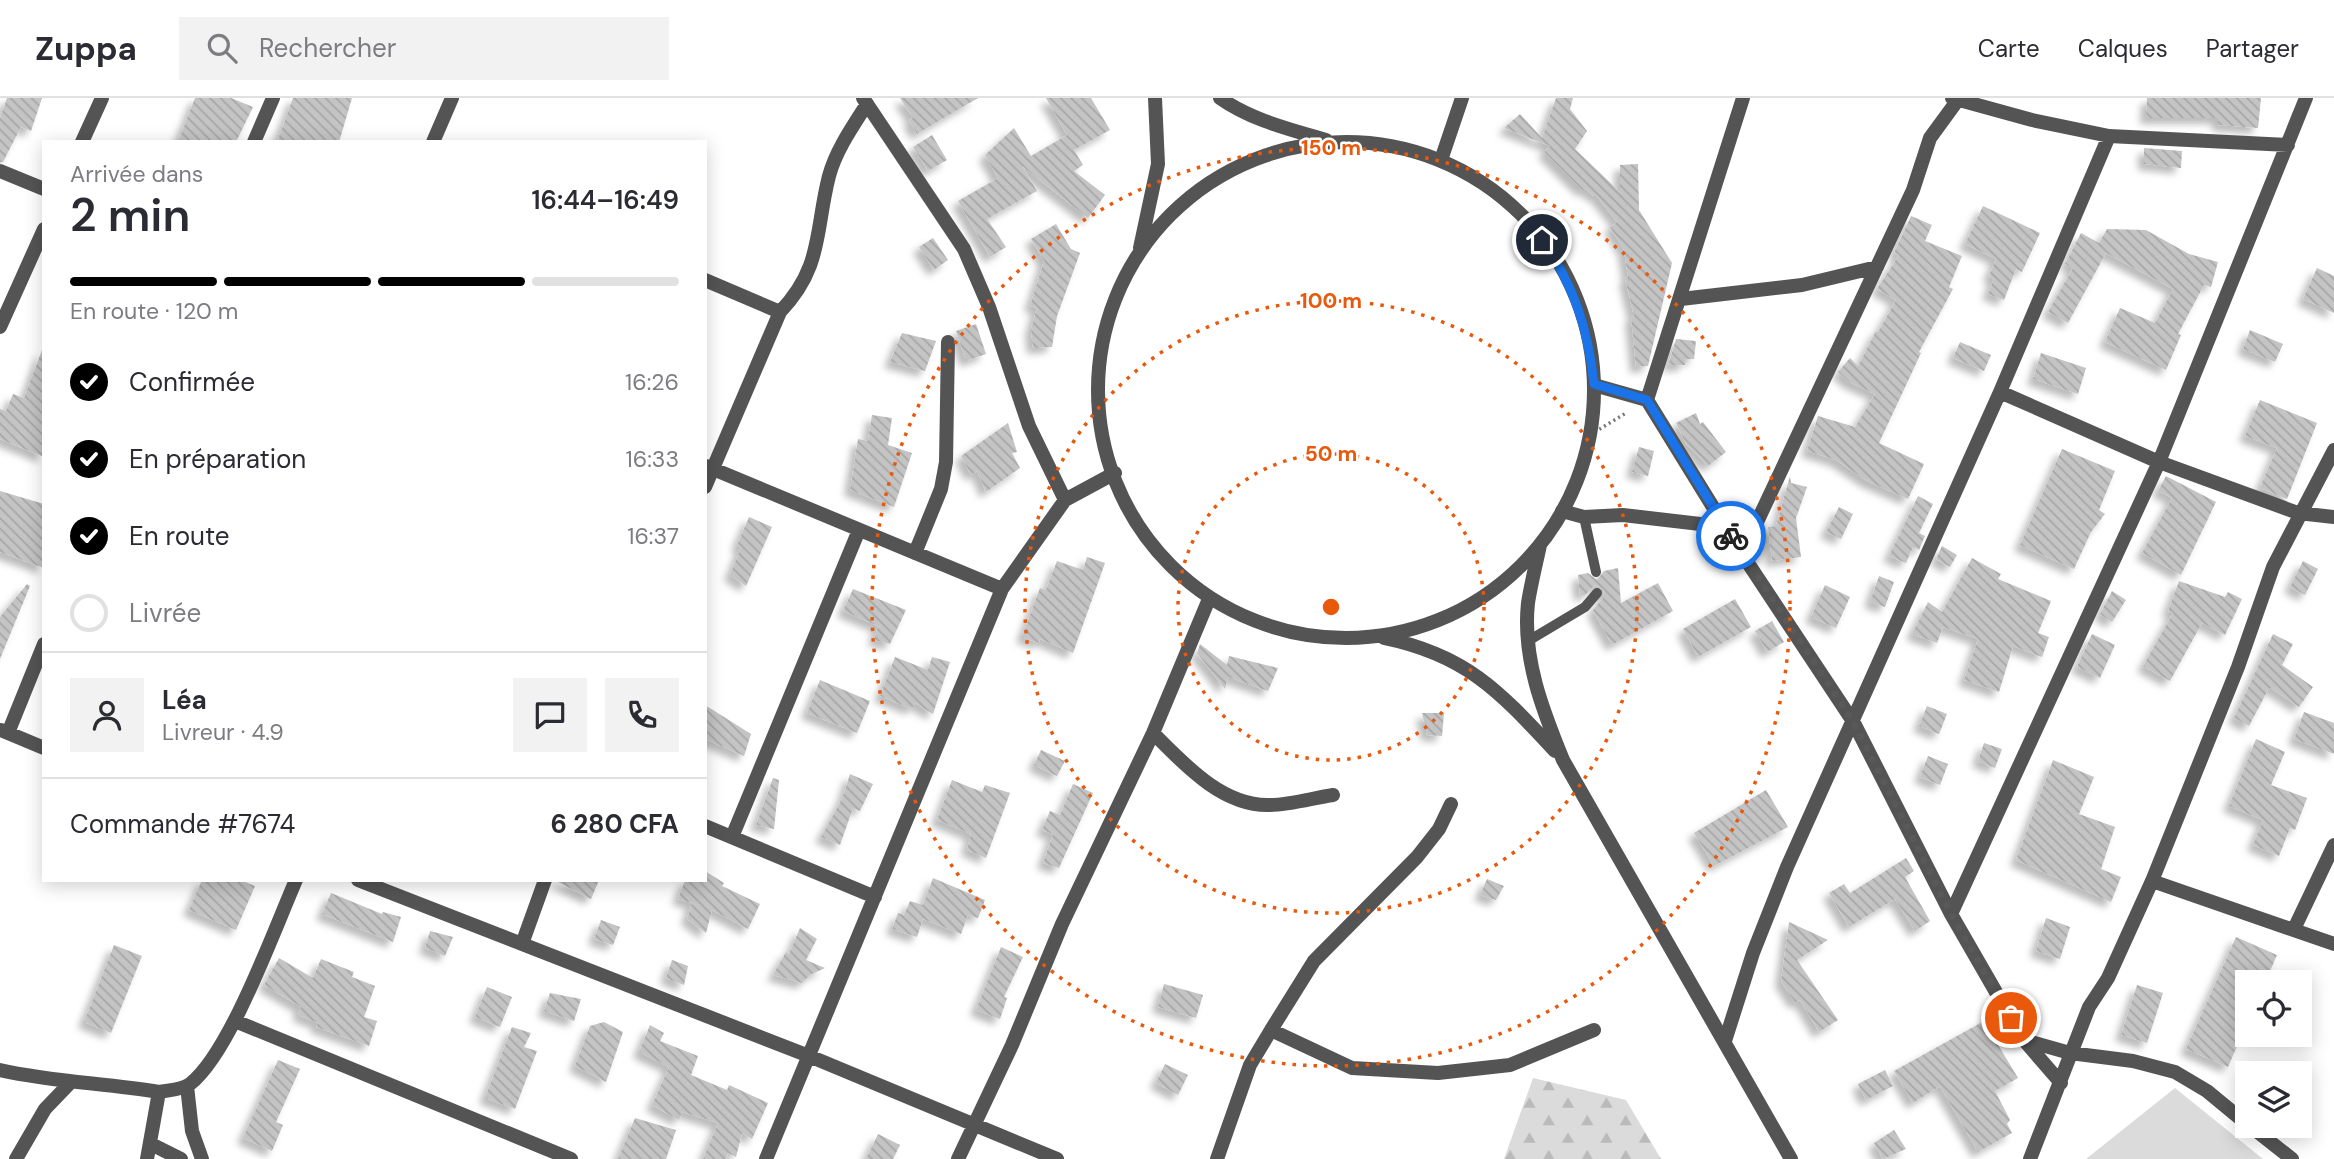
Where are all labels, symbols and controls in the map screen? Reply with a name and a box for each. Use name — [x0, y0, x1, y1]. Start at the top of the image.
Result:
search box — [179, 17, 669, 80]
text: Zuppa — [35, 27, 137, 70]
icon: search — [203, 29, 241, 67]
text: Rechercher — [259, 31, 396, 65]
text: Carte — [1978, 33, 2040, 64]
text: Calques — [2078, 33, 2168, 64]
text: Partager — [2206, 33, 2299, 64]
text: 150 m — [1301, 134, 1361, 162]
text: Arrivée dans — [70, 159, 203, 189]
text: 16:44–16:49 — [531, 183, 679, 217]
text: 2 min — [70, 185, 190, 245]
pin — [1512, 210, 1572, 270]
icon: home — [1523, 221, 1561, 259]
text: 100 m — [1300, 287, 1362, 315]
text: En route · 120 m — [70, 296, 238, 326]
icon: check — [70, 363, 108, 401]
text: Confirmée — [129, 365, 255, 399]
text: 16:26 — [625, 367, 679, 397]
icon: check — [70, 440, 108, 478]
text: 50 m — [1305, 440, 1357, 468]
text: En préparation — [129, 442, 306, 476]
text: 16:33 — [626, 444, 679, 474]
courier — [1696, 501, 1766, 571]
icon: check — [70, 517, 108, 555]
icon: bike — [1712, 517, 1750, 555]
text: En route — [129, 519, 230, 553]
text: 16:37 — [627, 521, 679, 551]
centre of rings — [1319, 595, 1343, 619]
text: Livrée — [129, 596, 201, 630]
button: person — [70, 678, 144, 752]
button: chat — [513, 678, 587, 752]
button: phone — [605, 678, 679, 752]
text: Léa — [162, 683, 207, 717]
text: Livreur · 4.9 — [162, 717, 284, 747]
text: Commande #7674 — [70, 807, 295, 841]
text: 6 280 CFA — [551, 807, 679, 841]
map controls — [2235, 970, 2312, 1138]
button: locate — [2235, 970, 2312, 1047]
pin — [1981, 988, 2041, 1048]
icon: bag — [1992, 999, 2030, 1037]
button: layers — [2235, 1061, 2312, 1138]

